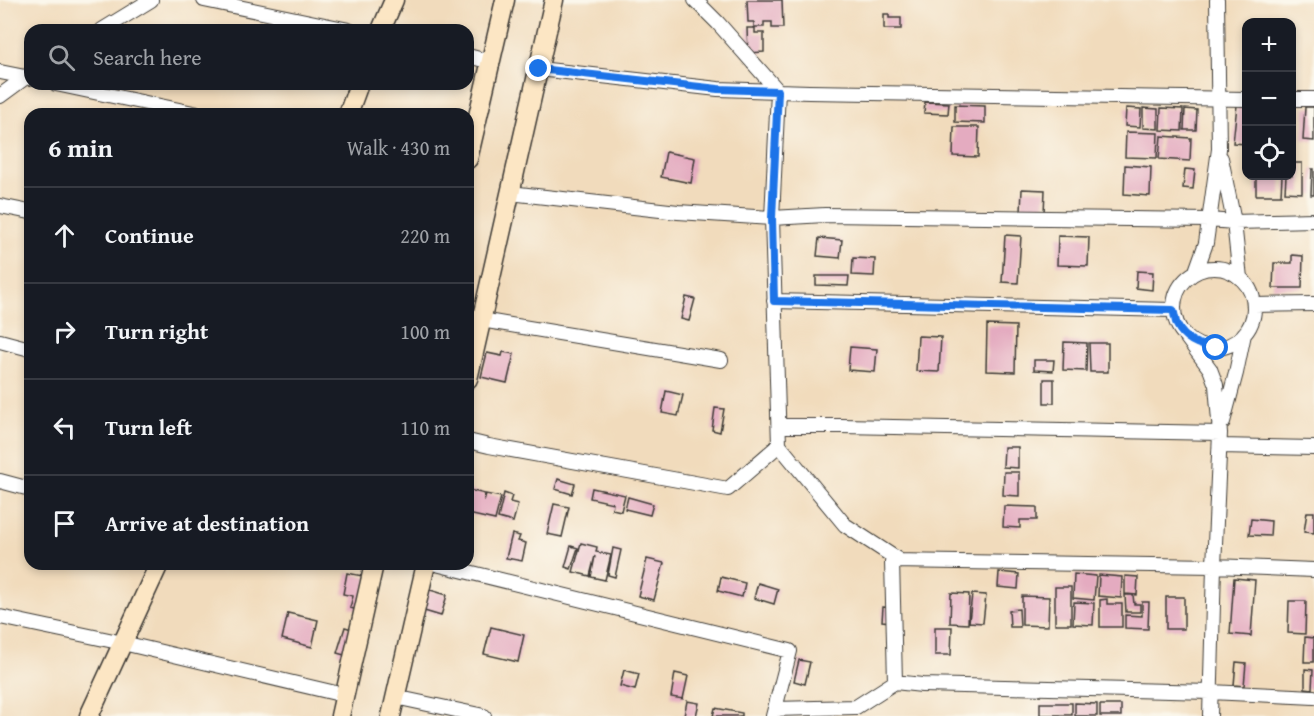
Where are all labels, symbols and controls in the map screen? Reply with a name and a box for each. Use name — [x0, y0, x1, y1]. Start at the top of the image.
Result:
map controls — [1242, 18, 1296, 180]
button: + — [1242, 18, 1296, 72]
search box — [24, 24, 474, 90]
icon: search — [45, 41, 78, 74]
text: Search here — [93, 41, 202, 73]
route end — [525, 55, 551, 81]
button: − — [1242, 72, 1296, 126]
button: locate — [1242, 126, 1296, 180]
text: 6 min — [48, 128, 113, 167]
text: Walk · 430 m — [347, 133, 450, 162]
icon: ahead — [48, 219, 81, 252]
text: Continue — [105, 219, 194, 251]
text: 220 m — [400, 221, 450, 250]
icon: right — [48, 315, 81, 348]
text: Turn right — [105, 315, 208, 347]
text: 100 m — [400, 317, 450, 346]
route start — [1202, 334, 1228, 360]
icon: left — [48, 411, 81, 444]
text: Turn left — [105, 411, 192, 443]
text: 110 m — [400, 413, 450, 442]
icon: arrive — [48, 507, 81, 540]
text: Arrive at destination — [105, 507, 309, 539]

